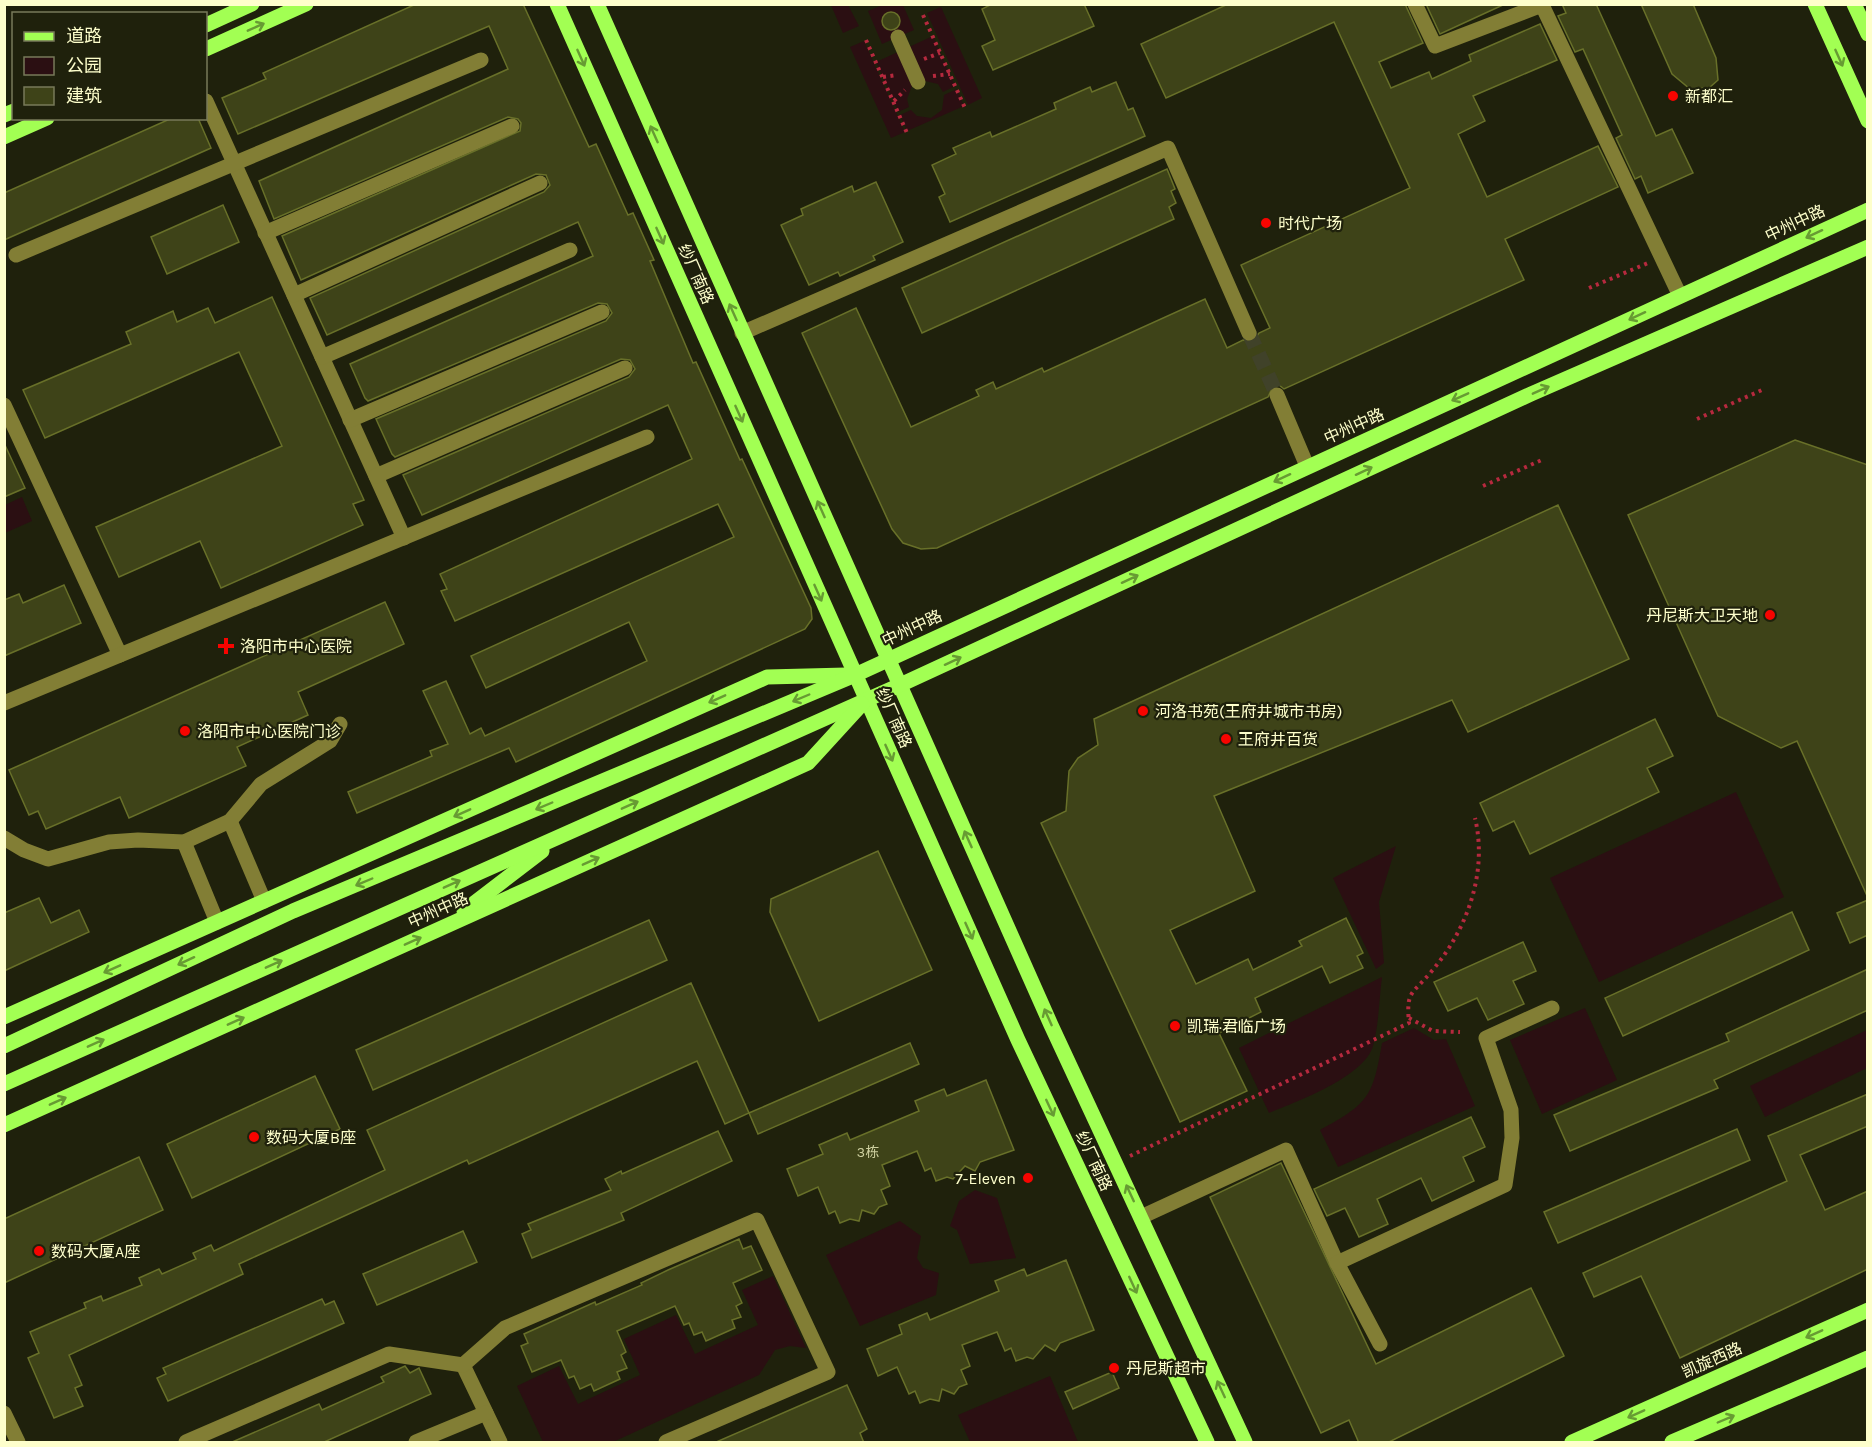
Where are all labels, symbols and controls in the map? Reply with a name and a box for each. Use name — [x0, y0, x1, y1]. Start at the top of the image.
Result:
legend — [12, 12, 207, 120]
one-way arrow — [246, 21, 264, 32]
text: 道路 — [66, 25, 102, 47]
one-way arrow — [1834, 48, 1846, 66]
one-way arrow — [576, 49, 587, 67]
text: 公园 — [66, 55, 102, 77]
text: 建筑 — [66, 85, 102, 107]
place label: 新都汇 — [1685, 87, 1733, 106]
marker: 新都汇 — [1666, 89, 1680, 103]
one-way arrow — [648, 125, 659, 143]
street label: 中州中路 — [1762, 201, 1828, 245]
place label: 时代广场 — [1278, 214, 1342, 233]
marker: 时代广场 — [1259, 216, 1273, 230]
one-way arrow — [655, 227, 666, 245]
one-way arrow — [1806, 229, 1824, 241]
street label: 纱厂南路 — [674, 241, 718, 307]
one-way arrow — [727, 303, 738, 321]
one-way arrow — [1629, 311, 1647, 323]
one-way arrow — [1532, 383, 1550, 395]
one-way arrow — [1452, 392, 1470, 404]
street label: 中州中路 — [1321, 404, 1387, 448]
one-way arrow — [734, 405, 745, 423]
one-way arrow — [1355, 464, 1373, 475]
one-way arrow — [1274, 472, 1292, 484]
one-way arrow — [815, 501, 826, 519]
one-way arrow — [1120, 572, 1138, 584]
one-way arrow — [813, 583, 824, 601]
street label: 中州中路 — [879, 606, 945, 650]
place label: 丹尼斯大卫天地 — [1646, 606, 1758, 625]
marker: 丹尼斯大卫天地 — [1763, 608, 1777, 622]
marker: 洛阳市中心医院 — [217, 637, 235, 655]
place label: 洛阳市中心医院 — [240, 637, 352, 656]
one-way arrow — [943, 654, 961, 666]
street label: 纱厂南路 — [872, 685, 916, 751]
one-way arrow — [792, 692, 810, 704]
one-way arrow — [708, 694, 727, 705]
place label: 河洛书苑(王府井城市书房) — [1155, 702, 1342, 721]
marker: 河洛书苑(王府井城市书房) — [1136, 704, 1150, 718]
place label: 洛阳市中心医院门诊 — [197, 722, 341, 741]
marker: 洛阳市中心医院门诊 — [178, 724, 192, 738]
place label: 王府井百货 — [1238, 730, 1318, 749]
marker: 王府井百货 — [1219, 732, 1233, 746]
one-way arrow — [885, 744, 896, 762]
one-way arrow — [621, 798, 639, 810]
one-way arrow — [535, 801, 553, 812]
one-way arrow — [454, 807, 472, 819]
one-way arrow — [962, 830, 973, 848]
one-way arrow — [582, 854, 600, 866]
one-way arrow — [355, 877, 374, 888]
one-way arrow — [443, 878, 461, 889]
street label: 中州中路 — [405, 888, 471, 932]
one-way arrow — [964, 921, 975, 940]
one-way arrow — [404, 934, 422, 946]
one-way arrow — [178, 956, 196, 968]
one-way arrow — [265, 957, 283, 969]
one-way arrow — [103, 964, 121, 976]
one-way arrow — [1041, 1008, 1053, 1026]
one-way arrow — [226, 1014, 244, 1026]
place label: 凯瑞·君临广场 — [1187, 1017, 1286, 1036]
marker: 凯瑞·君临广场 — [1168, 1019, 1182, 1033]
one-way arrow — [87, 1037, 105, 1049]
one-way arrow — [48, 1094, 66, 1106]
one-way arrow — [1044, 1099, 1056, 1117]
place label: 数码大厦B座 — [266, 1128, 356, 1147]
street label: 纱厂南路 — [1072, 1128, 1116, 1194]
marker: 数码大厦B座 — [247, 1130, 261, 1144]
house number: 3栋 — [857, 1144, 879, 1161]
place label: 7-Eleven — [955, 1169, 1016, 1188]
marker: 7-Eleven — [1021, 1171, 1035, 1185]
one-way arrow — [1123, 1185, 1135, 1203]
place label: 数码大厦A座 — [51, 1242, 140, 1261]
marker: 数码大厦A座 — [32, 1244, 46, 1258]
one-way arrow — [1127, 1276, 1139, 1294]
one-way arrow — [1806, 1329, 1824, 1341]
street label: 凯旋西路 — [1679, 1338, 1745, 1382]
place label: 丹尼斯超市 — [1126, 1359, 1206, 1378]
marker: 丹尼斯超市 — [1107, 1361, 1121, 1375]
one-way arrow — [1214, 1381, 1226, 1399]
one-way arrow — [1627, 1409, 1646, 1420]
one-way arrow — [1717, 1413, 1735, 1424]

